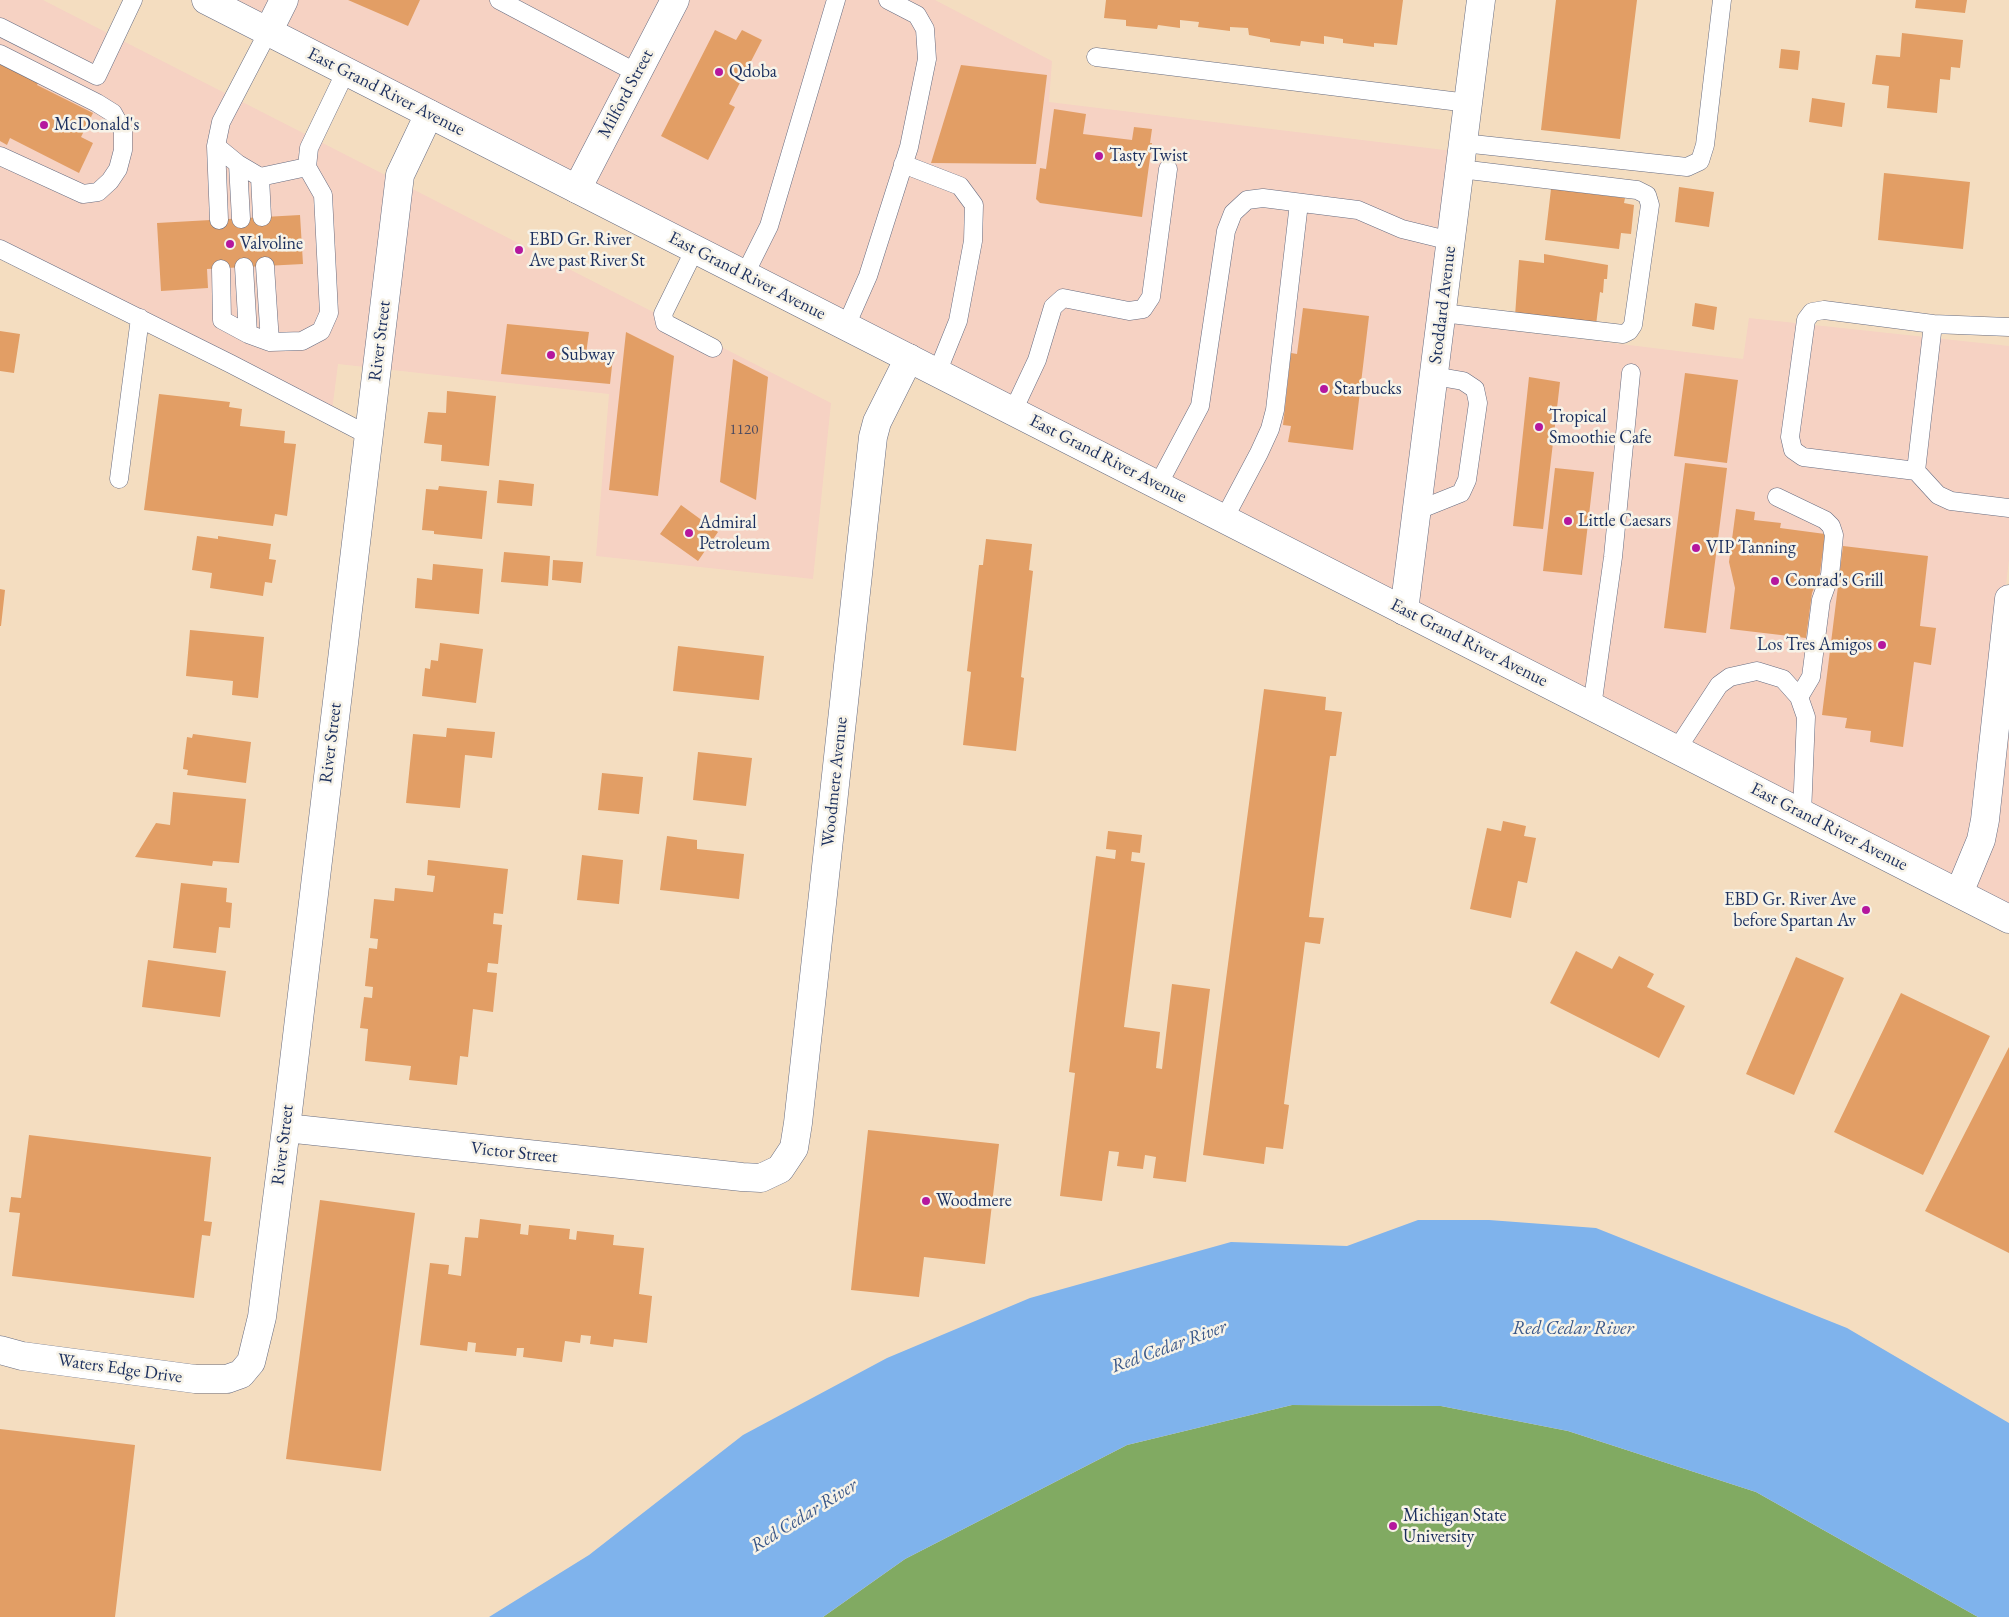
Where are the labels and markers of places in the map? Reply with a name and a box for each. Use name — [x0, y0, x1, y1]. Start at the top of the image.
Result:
place label: Qdoba — [729, 61, 777, 83]
marker: Qdoba — [713, 66, 725, 78]
place label: McDonald's — [54, 114, 139, 136]
marker: McDonald's — [38, 119, 50, 131]
place label: Tasty Twist — [1109, 145, 1188, 167]
marker: Tasty Twist — [1093, 150, 1105, 162]
place label: EBD Gr. River Ave past River St — [529, 229, 645, 272]
place label: Valvoline — [240, 233, 303, 255]
marker: Valvoline — [224, 238, 236, 250]
marker: EBD Gr. River Ave past River St — [513, 244, 525, 256]
place label: Subway — [561, 344, 615, 366]
marker: Subway — [545, 349, 557, 361]
place label: Starbucks — [1334, 378, 1402, 400]
marker: Starbucks — [1318, 383, 1330, 395]
place label: Tropical Smoothie Cafe — [1549, 406, 1651, 448]
marker: Tropical Smoothie Cafe — [1533, 421, 1545, 433]
place label: Little Caesars — [1578, 510, 1671, 532]
place label: Admiral Petroleum — [699, 512, 770, 554]
marker: Little Caesars — [1562, 515, 1574, 527]
marker: Admiral Petroleum — [683, 527, 695, 539]
place label: VIP Tanning — [1706, 537, 1796, 559]
marker: VIP Tanning — [1690, 542, 1702, 554]
place label: Conrad's Grill — [1785, 570, 1884, 592]
marker: Conrad's Grill — [1769, 575, 1781, 587]
place label: Los Tres Amigos — [1757, 634, 1872, 656]
marker: Los Tres Amigos — [1876, 639, 1888, 651]
place label: EBD Gr. River Ave before Spartan Av — [1724, 889, 1856, 932]
marker: EBD Gr. River Ave before Spartan Av — [1860, 904, 1872, 916]
place label: Woodmere — [936, 1190, 1012, 1212]
marker: Woodmere — [920, 1195, 932, 1207]
place label: Michigan State University — [1403, 1505, 1507, 1548]
marker: Michigan State University — [1387, 1520, 1399, 1532]

